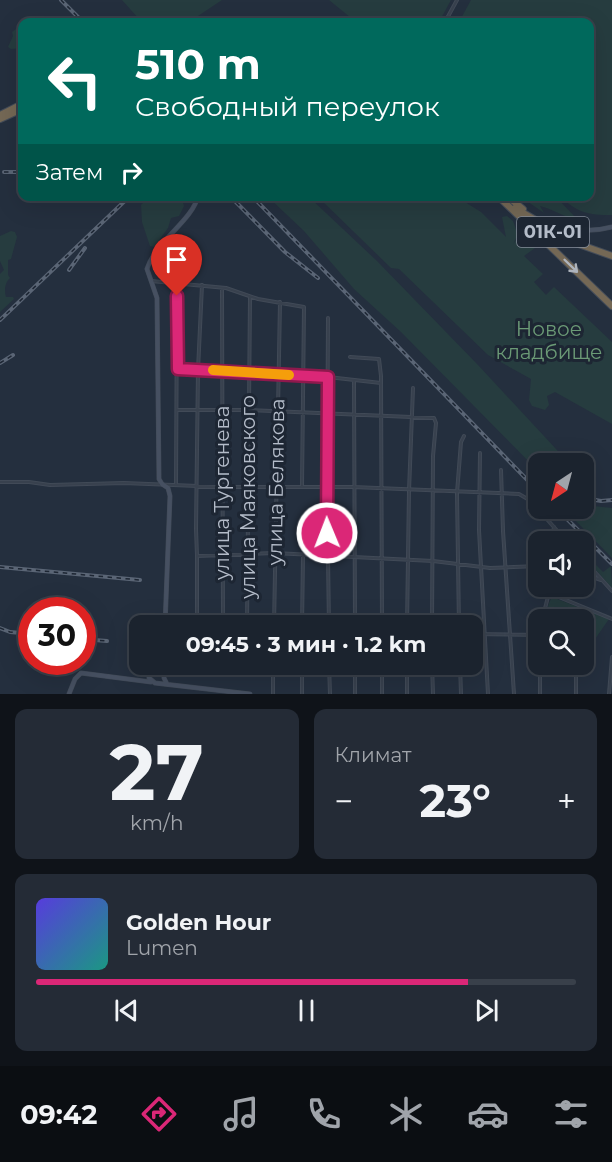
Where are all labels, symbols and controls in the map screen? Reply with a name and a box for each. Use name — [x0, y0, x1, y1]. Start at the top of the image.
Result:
text: 510 m — [135, 38, 261, 90]
icon: left — [36, 42, 114, 120]
text: Свободный переулок — [135, 90, 440, 123]
icon: right — [115, 156, 148, 189]
text: Затем — [36, 159, 103, 186]
road number: 01К-01 — [517, 217, 589, 247]
pin — [151, 234, 202, 296]
icon: arrive — [160, 243, 193, 276]
one-way arrow — [563, 259, 578, 273]
park label: Новое кладбище — [496, 317, 602, 364]
street label: улица Маяковского — [236, 395, 260, 600]
street label: улица Белякова — [263, 398, 289, 567]
street label: улица Тургенева — [210, 406, 234, 581]
north arrow — [528, 453, 594, 519]
map controls — [528, 453, 594, 675]
position arrow — [295, 501, 359, 565]
button: sound — [528, 531, 594, 597]
speed limit sign: 30 — [18, 597, 96, 675]
button: search — [528, 609, 594, 675]
text: 09:45 · 3 мин · 1.2 km — [186, 631, 426, 658]
text: 27 — [110, 724, 204, 820]
text: Климат — [335, 743, 412, 767]
text: 23° — [420, 773, 491, 828]
text: − — [335, 781, 353, 821]
text: + — [557, 781, 576, 821]
text: km/h — [130, 811, 183, 835]
text: Golden Hour — [126, 909, 271, 936]
text: Lumen — [126, 936, 198, 960]
icon: previous — [110, 994, 143, 1027]
icon: pause — [290, 994, 323, 1027]
icon: next — [470, 994, 503, 1027]
icon: directions — [138, 1093, 180, 1135]
icon: music — [220, 1093, 262, 1135]
icon: phone — [303, 1093, 345, 1135]
icon: climate — [385, 1093, 427, 1135]
icon: car — [467, 1093, 509, 1135]
icon: filters — [550, 1093, 592, 1135]
text: 09:42 — [20, 1098, 97, 1131]

